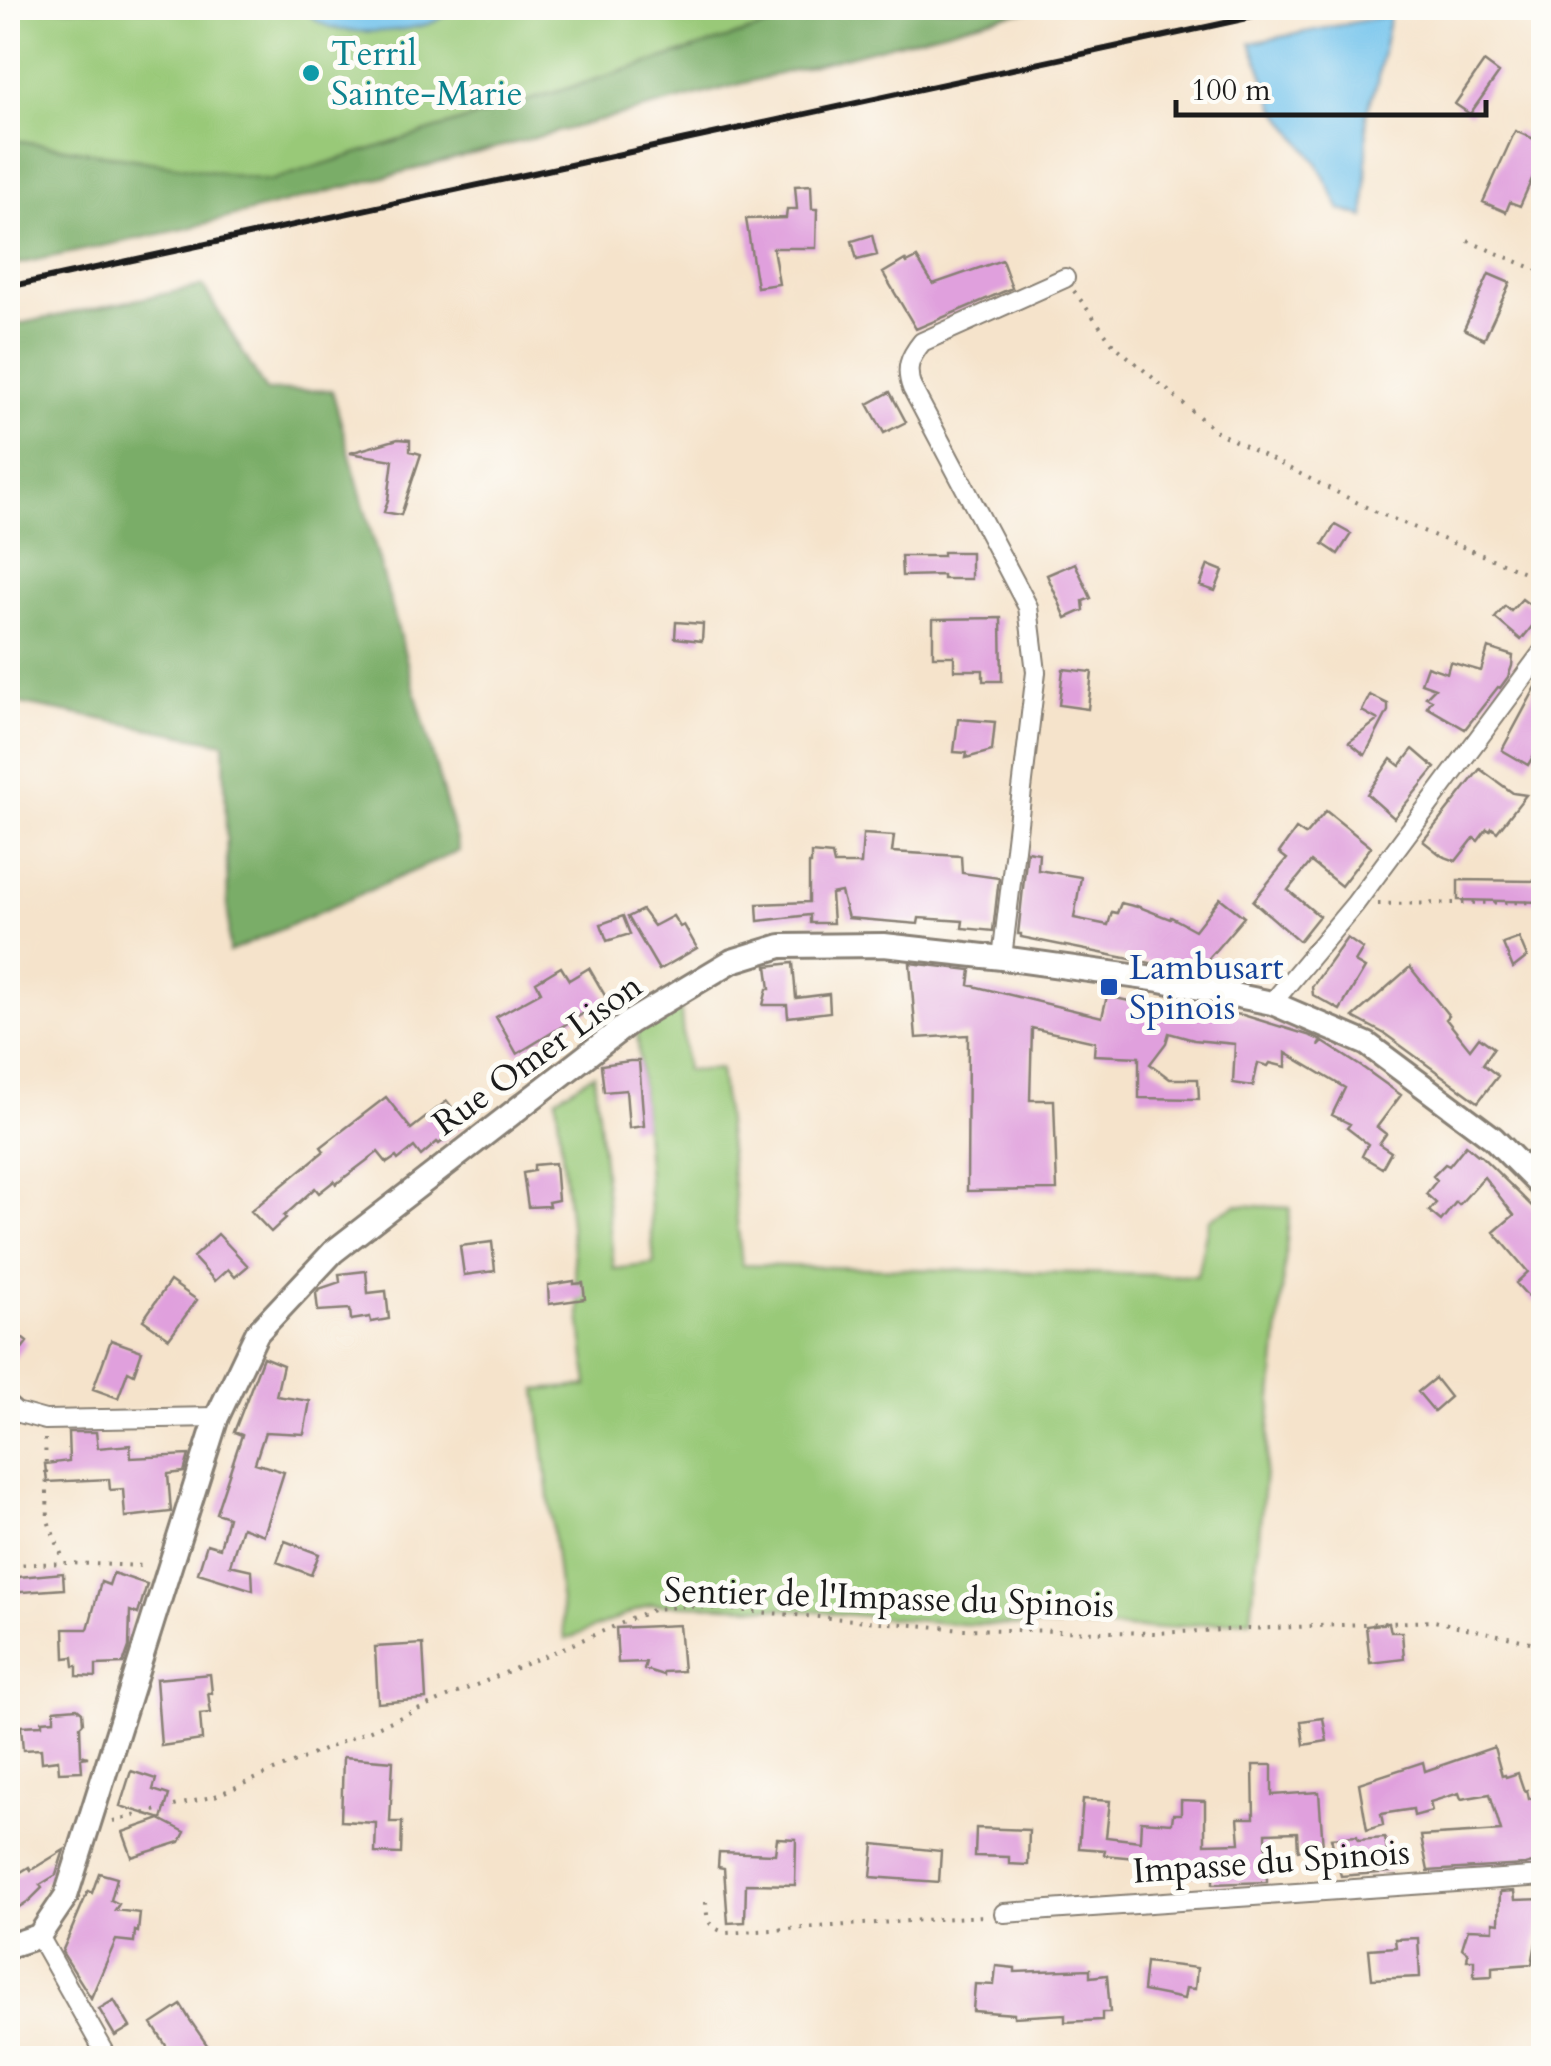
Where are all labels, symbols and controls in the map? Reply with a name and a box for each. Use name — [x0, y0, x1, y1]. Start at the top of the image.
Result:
place label: Terril Sainte-Marie — [331, 30, 523, 118]
scale bar — [1176, 55, 1486, 117]
marker: Terril Sainte-Marie — [300, 62, 322, 84]
text: 100 m — [1191, 70, 1271, 111]
place label: Lambusart Spinois — [1129, 944, 1284, 1032]
street label: Rue Omer Lison — [423, 962, 652, 1147]
marker: Lambusart Spinois — [1098, 976, 1120, 998]
street label: Sentier de l'Impasse du Spinois — [663, 1566, 1115, 1630]
street label: Impasse du Spinois — [1131, 1828, 1411, 1896]

